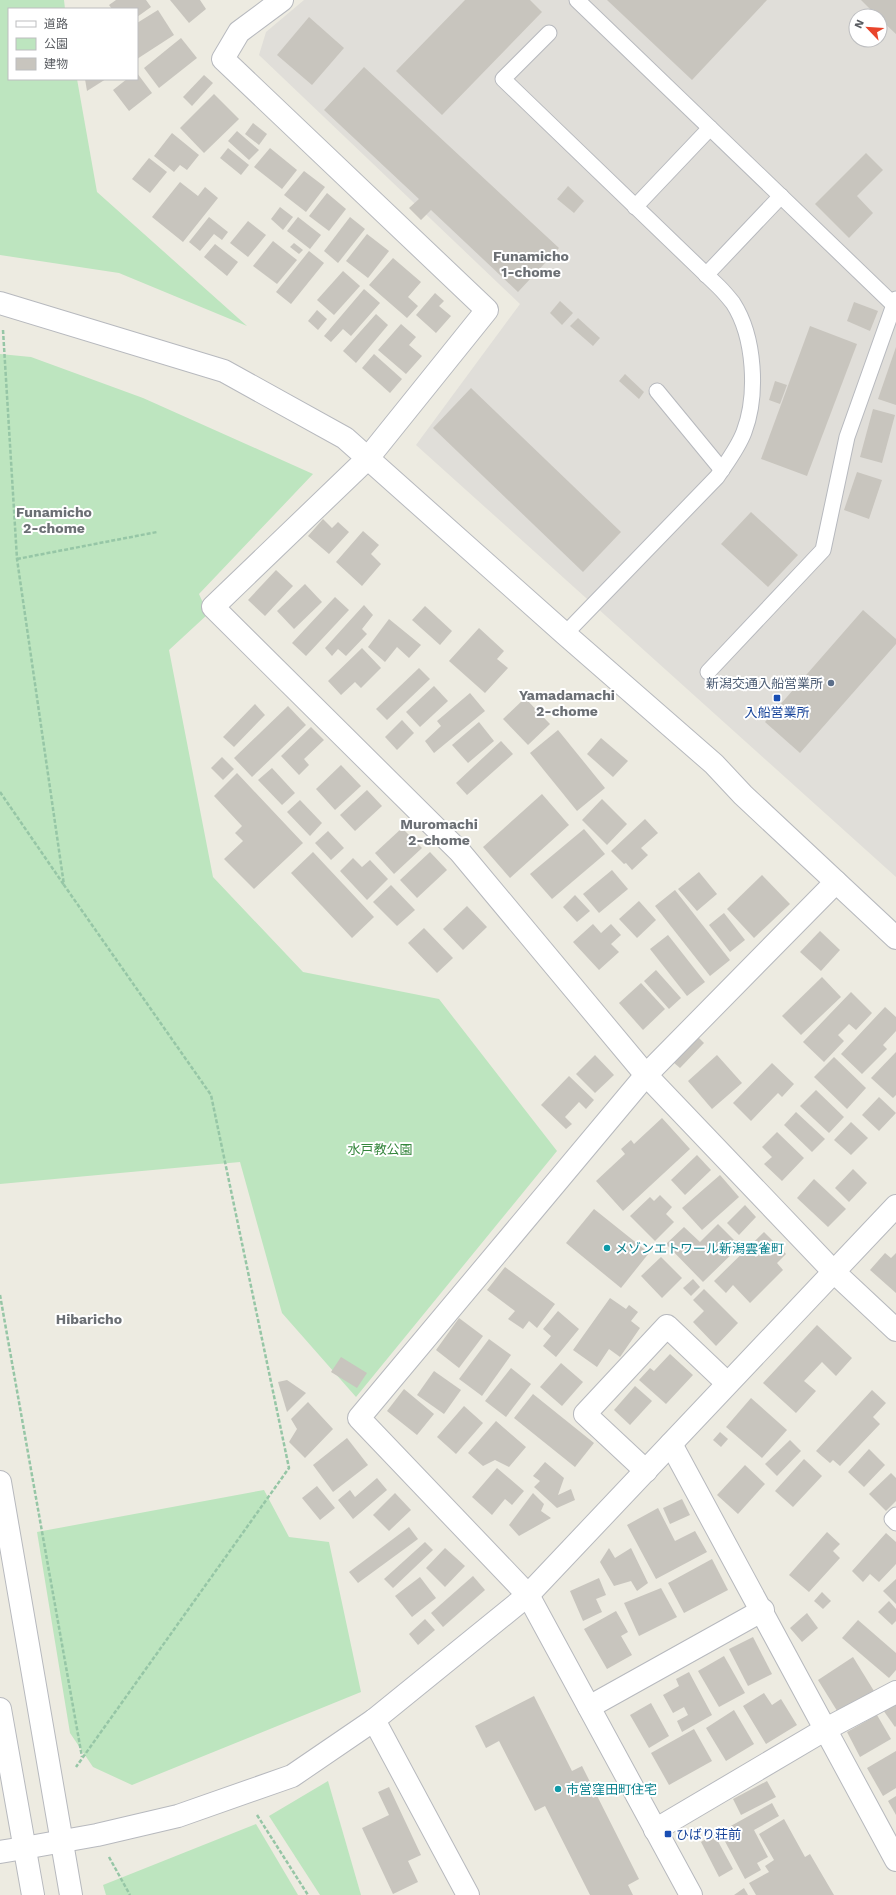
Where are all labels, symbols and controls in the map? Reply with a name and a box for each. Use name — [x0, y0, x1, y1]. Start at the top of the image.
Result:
legend — [8, 8, 138, 80]
north arrow — [848, 8, 888, 48]
text: 道路 — [44, 17, 68, 31]
text: N — [852, 18, 867, 30]
text: 公園 — [44, 37, 68, 51]
text: 建物 — [44, 57, 68, 71]
district label: Funamicho 1-chome — [493, 248, 569, 280]
district label: Funamicho 2-chome — [16, 504, 92, 536]
place label: 新潟交通入船営業所 — [706, 676, 823, 691]
marker: 新潟交通入船営業所 — [826, 678, 836, 688]
district label: Yamadamachi 2-chome — [519, 687, 615, 719]
marker: 入船営業所 — [772, 693, 782, 703]
place label: 入船営業所 — [744, 705, 810, 720]
district label: Muromachi 2-chome — [400, 816, 478, 848]
park label: 水戸教公園 — [347, 1142, 413, 1157]
place label: メゾンエトワール新潟雲雀町 — [615, 1241, 784, 1256]
marker: メゾンエトワール新潟雲雀町 — [602, 1243, 612, 1253]
district label: Hibaricho — [56, 1311, 122, 1327]
place label: 市営窪田町住宅 — [566, 1782, 657, 1797]
marker: 市営窪田町住宅 — [553, 1784, 563, 1794]
place label: ひばり荘前 — [676, 1827, 741, 1842]
marker: ひばり荘前 — [663, 1829, 673, 1839]

